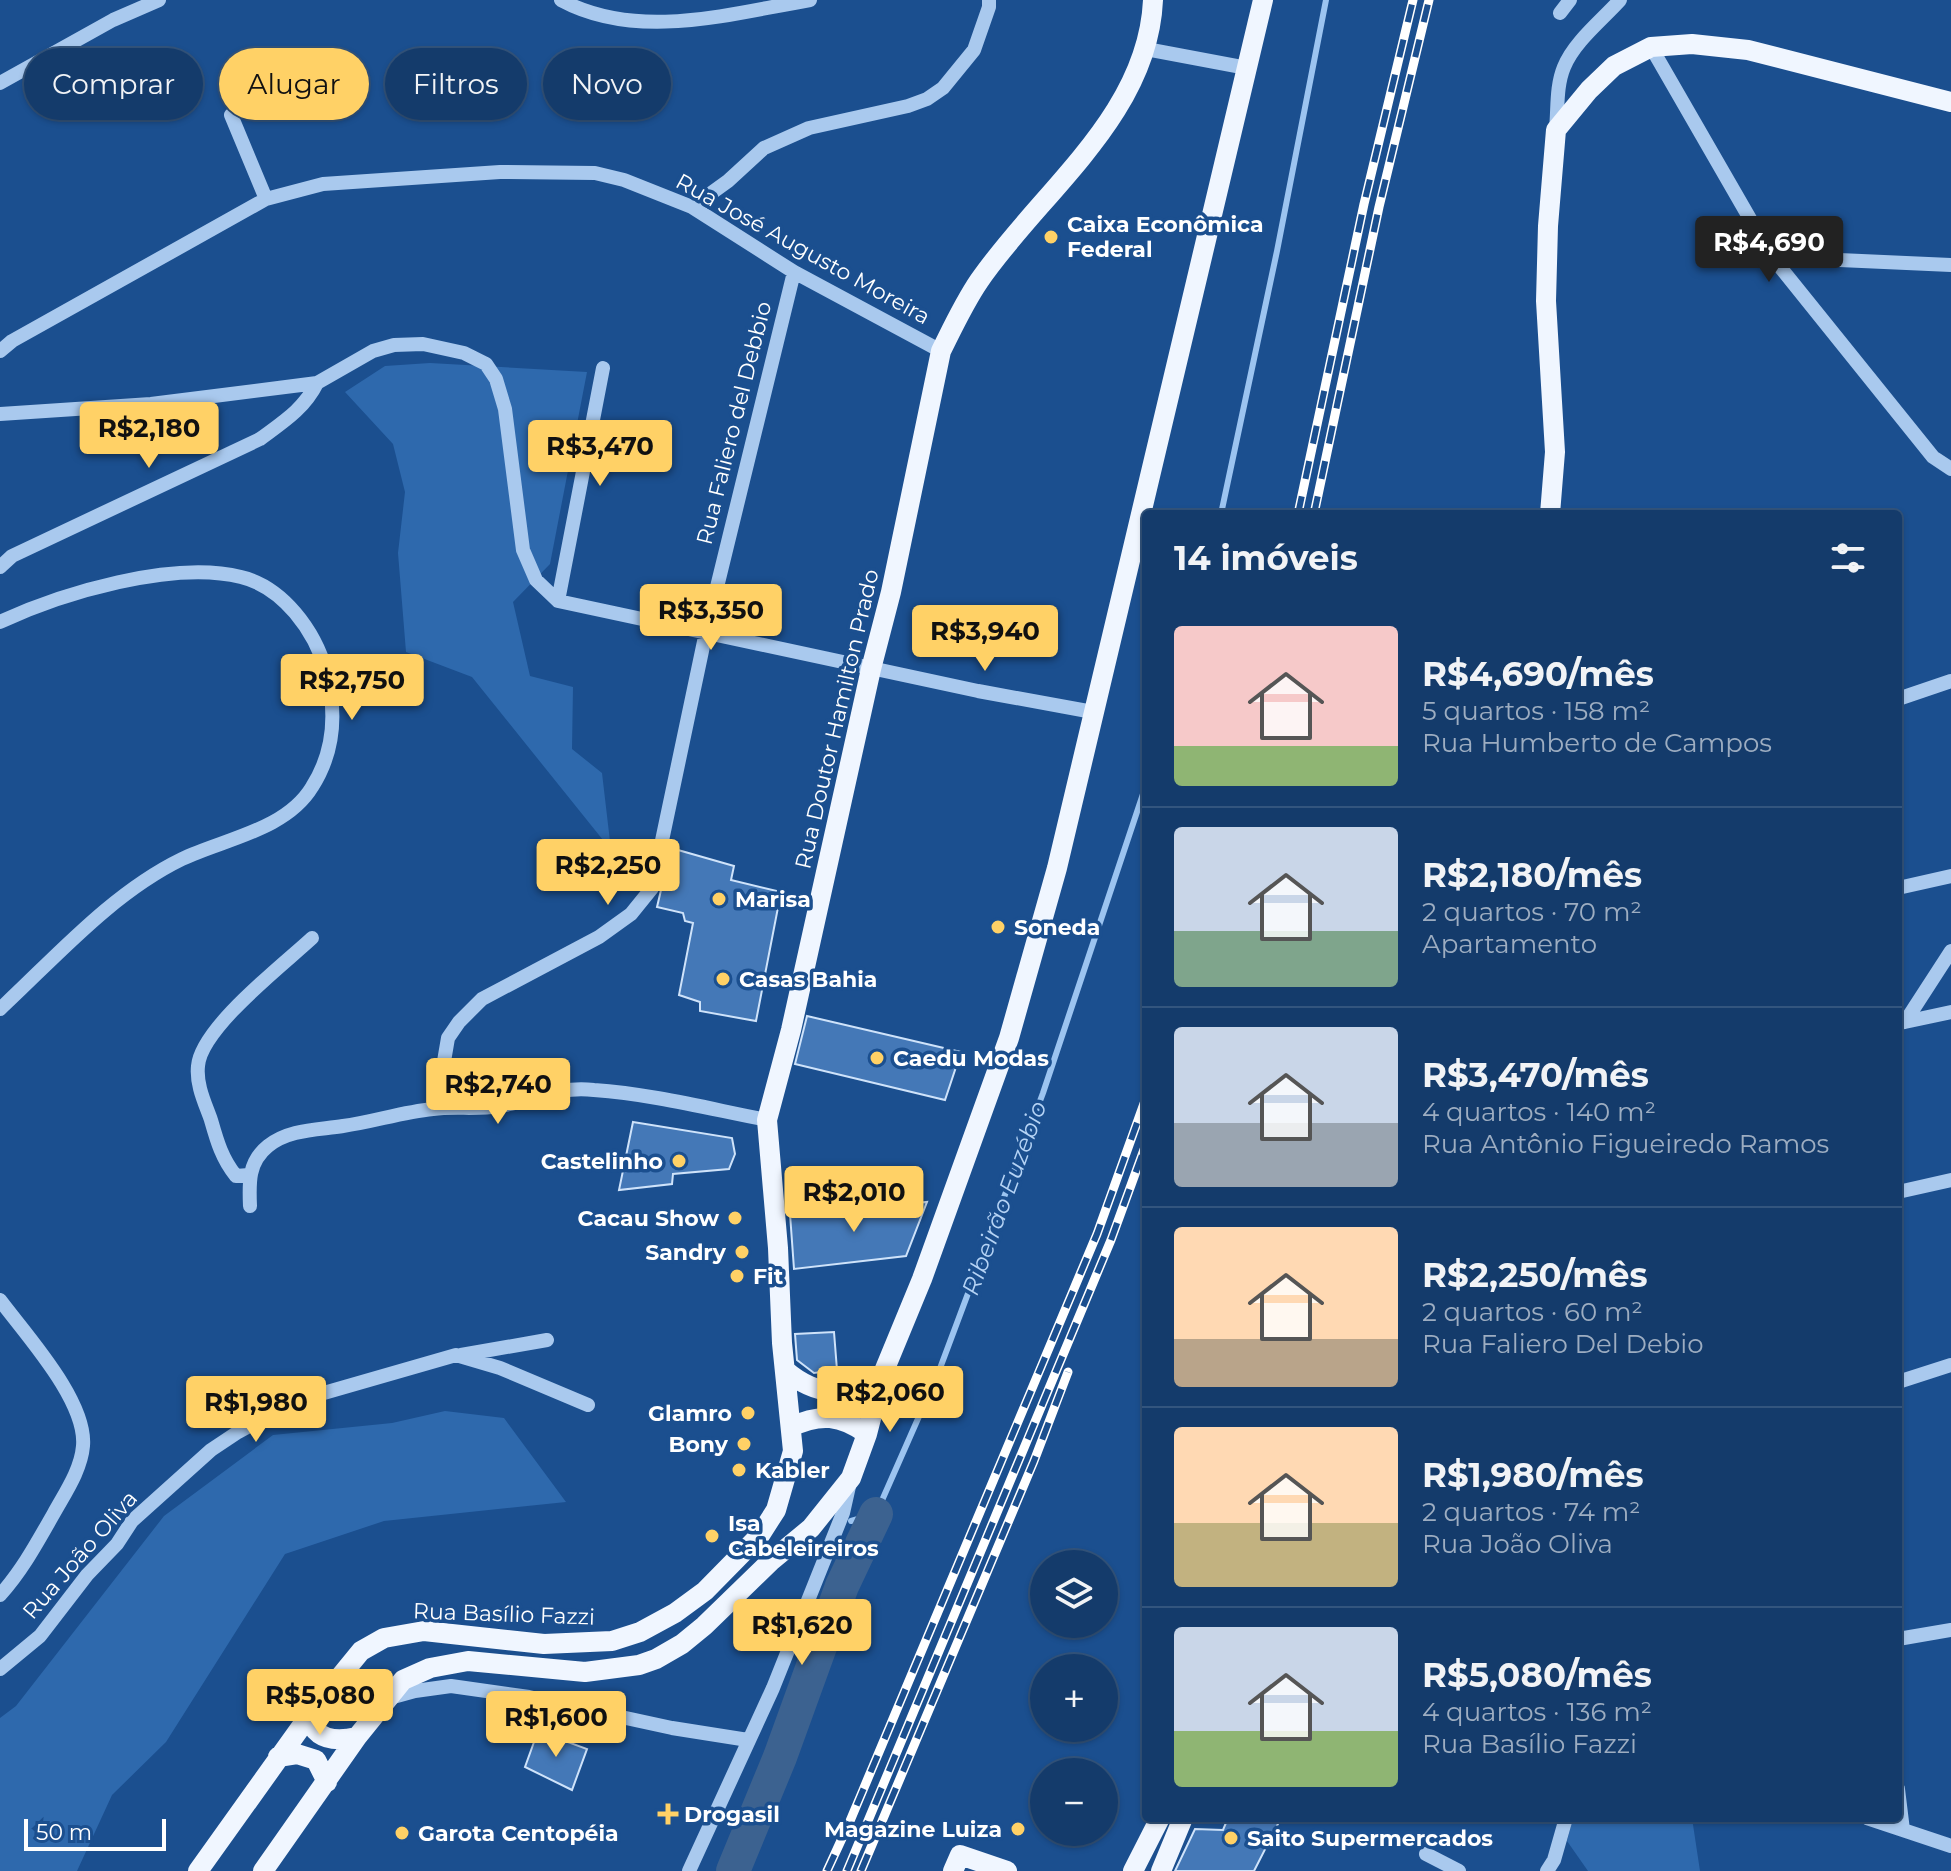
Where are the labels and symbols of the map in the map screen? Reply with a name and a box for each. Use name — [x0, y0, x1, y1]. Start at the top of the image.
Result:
street label: Rua José Augusto Moreira — [671, 168, 935, 330]
place label: Caixa Econômica Federal — [1067, 211, 1264, 263]
pin: R$4,690 — [1695, 216, 1843, 284]
marker: Caixa Econômica Federal — [1042, 228, 1060, 246]
street label: Rua Faliero del Debbio — [691, 298, 777, 548]
pin: R$2,180 — [75, 402, 223, 470]
pin: R$3,470 — [526, 420, 674, 488]
street label: Rua Doutor Hamilton Prado — [789, 566, 885, 872]
pin: R$3,350 — [637, 584, 785, 652]
pin: R$3,940 — [911, 605, 1059, 673]
pin: R$2,750 — [278, 654, 426, 722]
pin: R$2,250 — [534, 839, 682, 907]
place label: Marisa — [735, 886, 811, 913]
marker: Marisa — [710, 890, 728, 908]
place label: Soneda — [1014, 914, 1100, 941]
marker: Soneda — [989, 918, 1007, 936]
place label: Casas Bahia — [739, 966, 877, 993]
marker: Casas Bahia — [714, 970, 732, 988]
place label: Caedu Modas — [893, 1045, 1049, 1072]
marker: Caedu Modas — [868, 1049, 886, 1067]
pin: R$2,740 — [424, 1058, 572, 1126]
water label: Ribeirão Euzébio — [955, 1097, 1053, 1299]
place label: Castelinho — [541, 1148, 663, 1175]
marker: Castelinho — [670, 1152, 688, 1170]
pin: R$2,010 — [780, 1166, 928, 1234]
place label: Cacau Show — [578, 1205, 719, 1232]
marker: Cacau Show — [726, 1209, 744, 1227]
place label: Sandry — [645, 1239, 727, 1266]
marker: Sandry — [733, 1243, 751, 1261]
place label: Fit — [753, 1263, 784, 1290]
marker: Fit — [728, 1267, 746, 1285]
pin: R$2,060 — [816, 1366, 964, 1434]
pin: R$1,980 — [182, 1376, 330, 1444]
place label: Glamro — [648, 1400, 732, 1427]
marker: Glamro — [739, 1404, 757, 1422]
place label: Bony — [669, 1431, 729, 1458]
marker: Bony — [735, 1435, 753, 1453]
place label: Kabler — [755, 1457, 830, 1484]
marker: Kabler — [730, 1461, 748, 1479]
street label: Rua João Oliva — [17, 1485, 143, 1625]
place label: Isa Cabeleireiros — [728, 1510, 879, 1562]
marker: Isa Cabeleireiros — [703, 1527, 721, 1545]
street label: Rua Basílio Fazzi — [413, 1597, 595, 1631]
pin: R$1,620 — [728, 1599, 876, 1667]
pin: R$5,080 — [246, 1669, 394, 1737]
pin: R$1,600 — [482, 1691, 630, 1759]
place label: Drogasil — [684, 1801, 780, 1828]
marker: Drogasil — [659, 1805, 677, 1823]
scale bar — [24, 1815, 166, 1851]
place label: Magazine Luiza — [824, 1816, 1002, 1843]
place label: Garota Centopéia — [418, 1820, 619, 1847]
marker: Magazine Luiza — [1009, 1820, 1027, 1838]
marker: Garota Centopéia — [393, 1824, 411, 1842]
place label: Saito Supermercados — [1247, 1825, 1493, 1852]
marker: Saito Supermercados — [1222, 1829, 1240, 1847]

